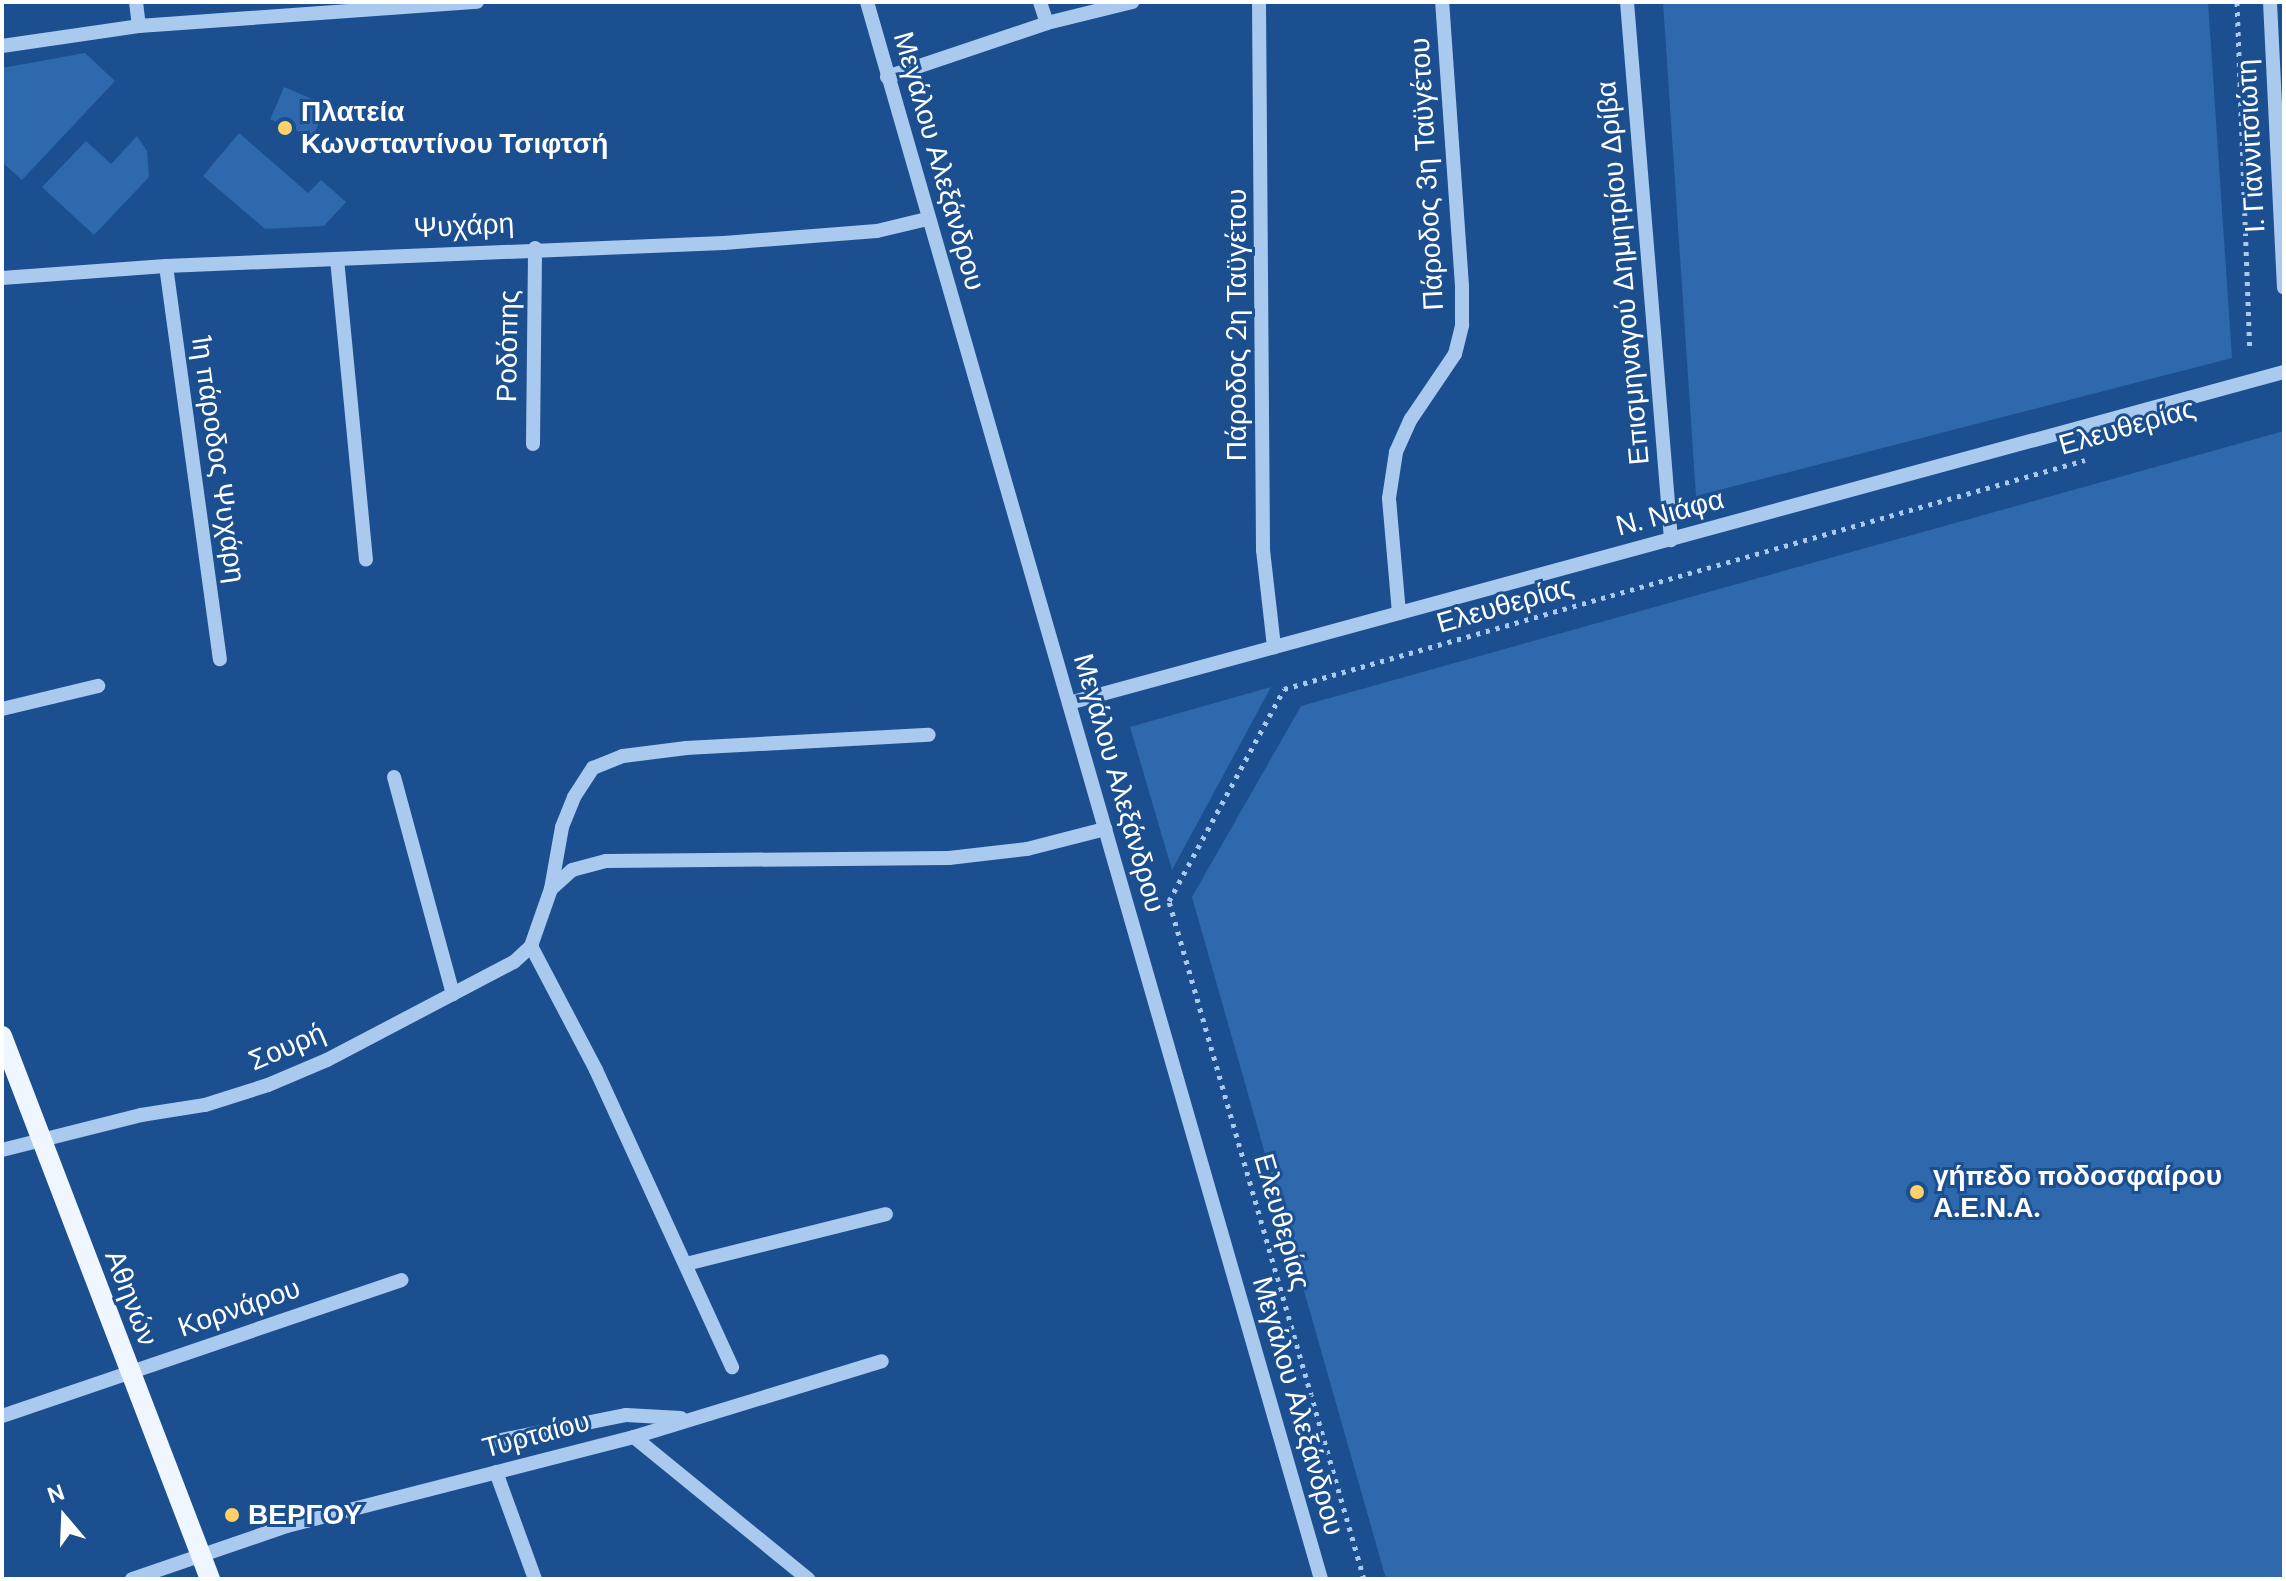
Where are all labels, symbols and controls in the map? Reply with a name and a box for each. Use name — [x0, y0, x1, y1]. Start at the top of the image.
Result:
street label: Μεγάλου Αλεξάνδρου — [886, 28, 992, 294]
street label: Πάροδος 3η Ταϋγέτου — [1403, 37, 1451, 311]
street label: Ι. Γιαννιτσιώτη — [2230, 58, 2272, 234]
street label: Επισμηναγού Δημητρίου Δρίβα — [1589, 80, 1657, 466]
place label: Πλατεία Κωνσταντίνου Τσιφτσή — [301, 95, 608, 161]
marker: Πλατεία Κωνσταντίνου Τσιφτσή — [276, 119, 294, 137]
street label: Πάροδος 2η Ταϋγέτου — [1220, 189, 1254, 461]
street label: Ψυχάρη — [413, 207, 515, 245]
street label: Ροδόπης — [490, 289, 526, 403]
street label: 1η πάροδος Ψυχάρη — [184, 333, 252, 585]
street label: Ελευθερίας — [2055, 392, 2199, 462]
street label: Ν. Νιάφα — [1612, 483, 1728, 543]
street label: Ελευθερίας — [1433, 570, 1577, 640]
street label: Μεγάλου Αλεξάνδρου — [1066, 650, 1172, 916]
street label: Σουρή — [244, 1016, 330, 1078]
street label: Ελευθερίας — [1247, 1150, 1317, 1294]
place label: γήπεδο ποδοσφαίρου Α.Ε.Ν.Α. — [1933, 1159, 2222, 1225]
marker: γήπεδο ποδοσφαίρου Α.Ε.Ν.Α. — [1908, 1183, 1926, 1201]
street label: Αθηνών — [97, 1245, 165, 1351]
street label: Κορνάρου — [174, 1271, 304, 1345]
street label: Μεγάλου Αλεξάνδρου — [1245, 1273, 1351, 1539]
street label: Τυρταίου — [479, 1405, 593, 1465]
north arrow — [24, 1477, 104, 1557]
text: N — [44, 1478, 68, 1510]
place label: ΒΕΡΓΟΥ — [248, 1498, 362, 1532]
marker: ΒΕΡΓΟΥ — [223, 1506, 241, 1524]

